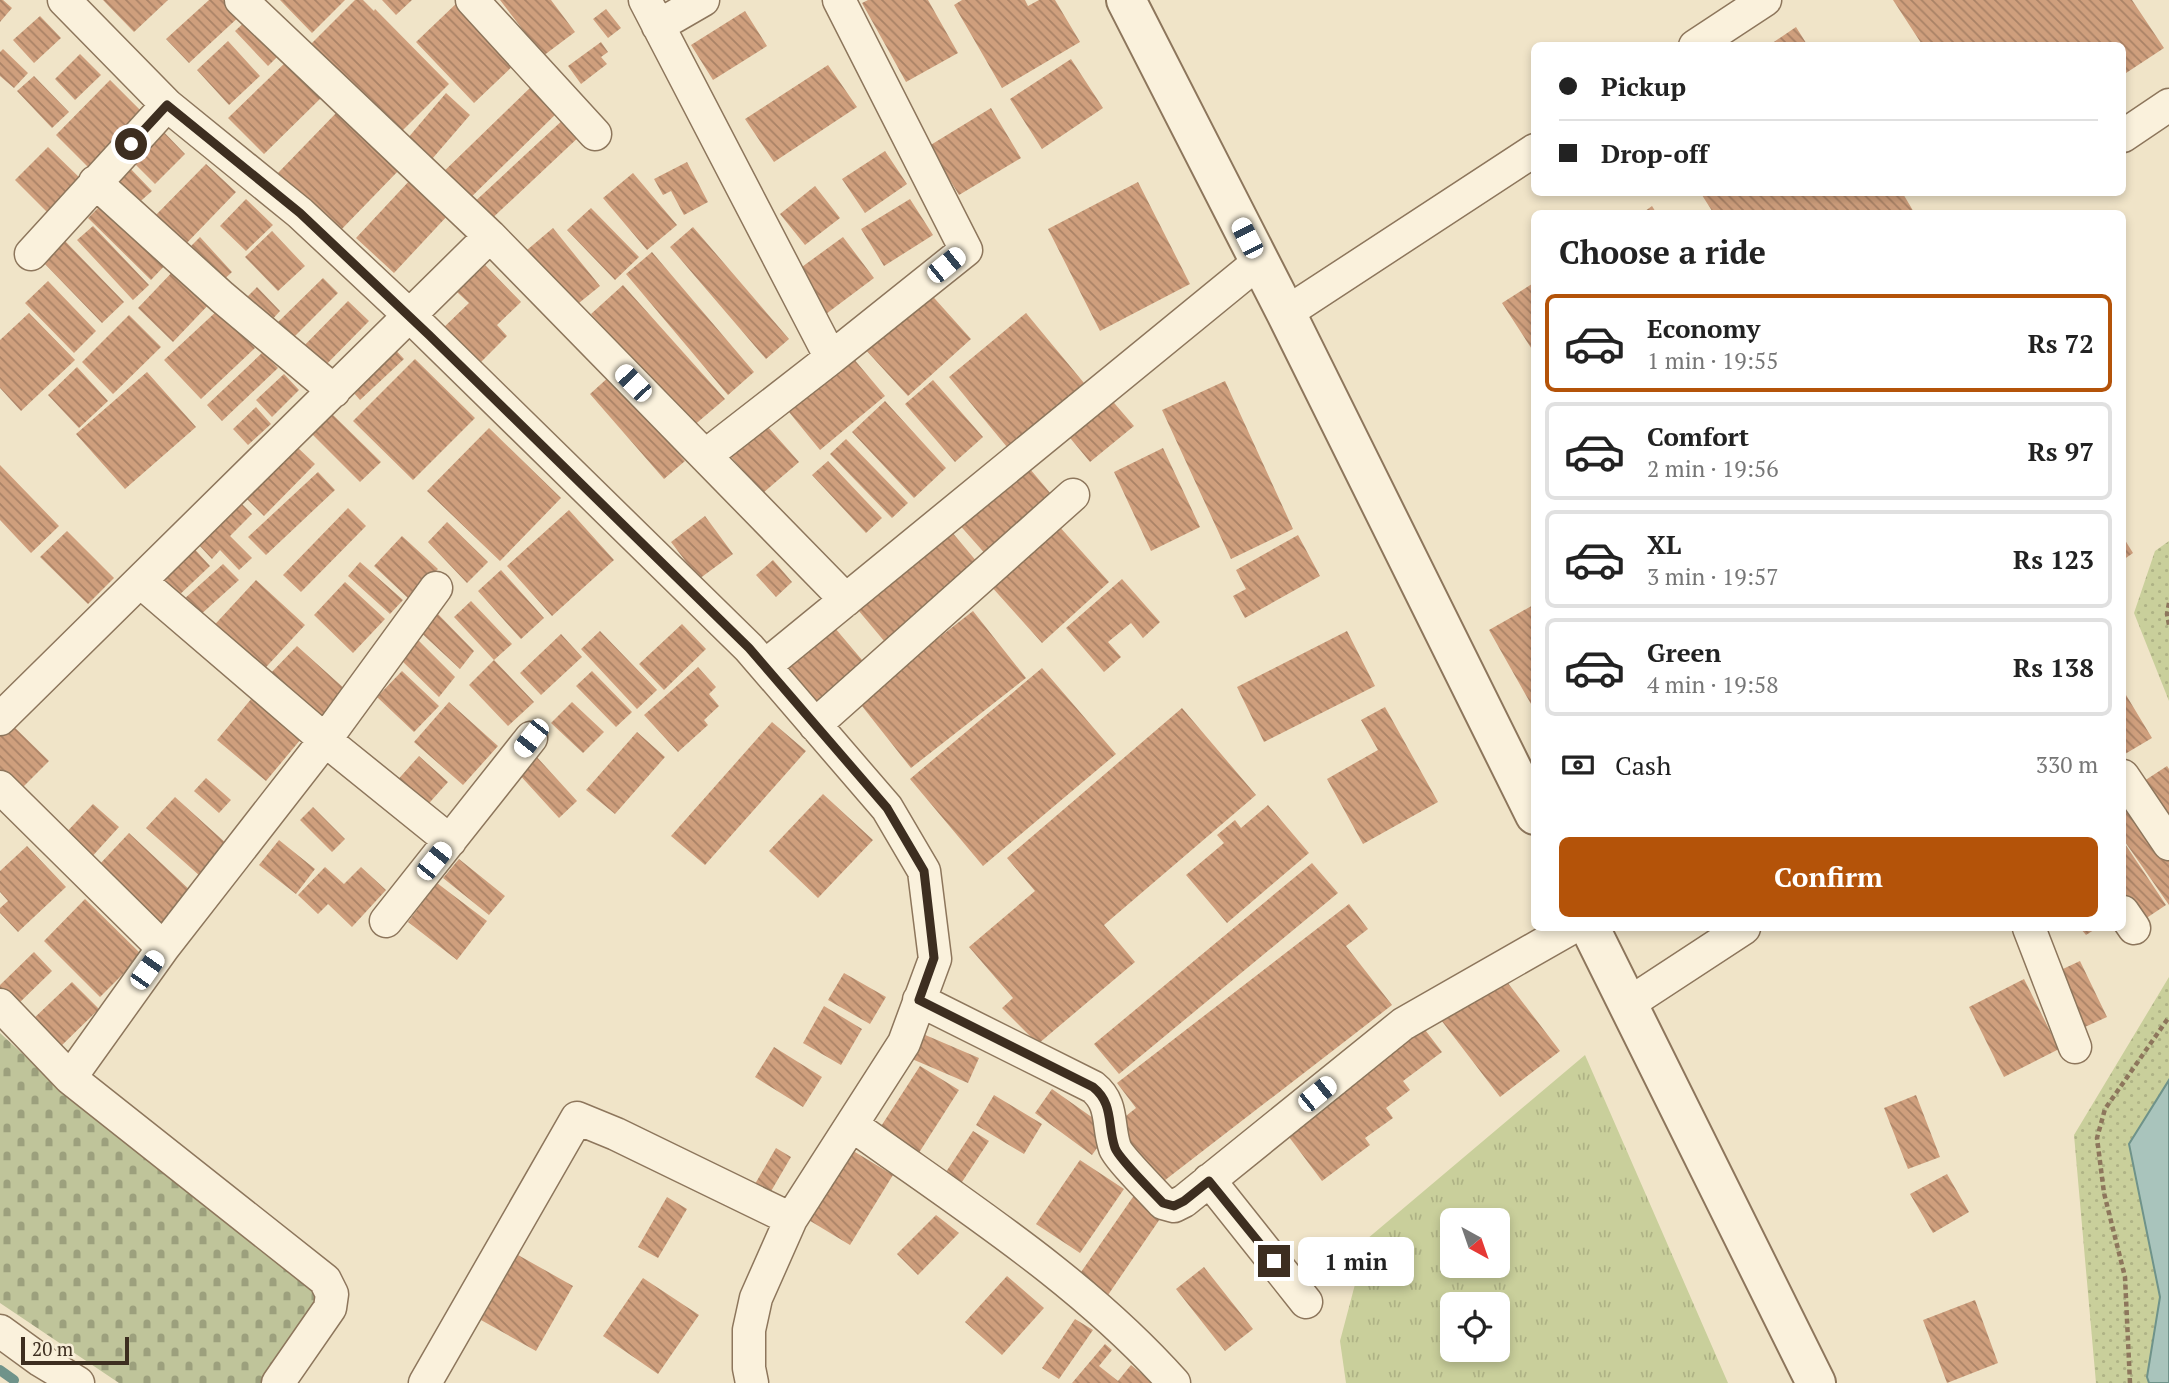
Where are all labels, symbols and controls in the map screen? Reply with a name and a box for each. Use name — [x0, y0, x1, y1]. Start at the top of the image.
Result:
text: Pickup — [1601, 69, 1686, 103]
route start — [115, 128, 147, 160]
text: Drop-off — [1601, 136, 1708, 170]
car — [1229, 215, 1266, 261]
text: Choose a ride — [1559, 231, 1766, 273]
car — [924, 244, 969, 286]
text: Economy — [1647, 311, 1760, 345]
icon: car — [1563, 312, 1626, 375]
text: Rs 72 — [2028, 326, 2094, 360]
text: 1 min · 19:55 — [1647, 345, 1779, 376]
car — [611, 361, 656, 405]
text: Comfort — [1647, 419, 1749, 453]
icon: car — [1563, 420, 1626, 483]
text: Rs 97 — [2028, 434, 2094, 468]
text: 2 min · 19:56 — [1647, 453, 1779, 484]
text: XL — [1647, 527, 1681, 561]
icon: car — [1563, 528, 1626, 591]
text: Rs 123 — [2013, 542, 2094, 576]
text: 3 min · 19:57 — [1647, 561, 1779, 592]
text: Green — [1647, 635, 1721, 669]
icon: car — [1563, 636, 1626, 699]
text: Rs 138 — [2013, 650, 2094, 684]
text: 4 min · 19:58 — [1647, 669, 1779, 700]
car — [510, 715, 553, 761]
icon: cash — [1559, 746, 1597, 784]
text: Cash — [1615, 748, 1671, 782]
text: 330 m — [2036, 749, 2098, 780]
button: Confirm — [1559, 837, 2098, 917]
car — [413, 838, 456, 884]
car — [127, 947, 168, 993]
car — [1295, 1073, 1340, 1115]
north arrow — [1440, 1208, 1510, 1278]
map controls — [1440, 1208, 1510, 1362]
callout: 1 min — [1298, 1236, 1414, 1286]
route end — [1258, 1245, 1290, 1277]
text: 1 min — [1325, 1246, 1387, 1277]
button: locate — [1440, 1292, 1510, 1362]
scale bar — [21, 1334, 130, 1366]
text: 20 m — [32, 1336, 73, 1361]

